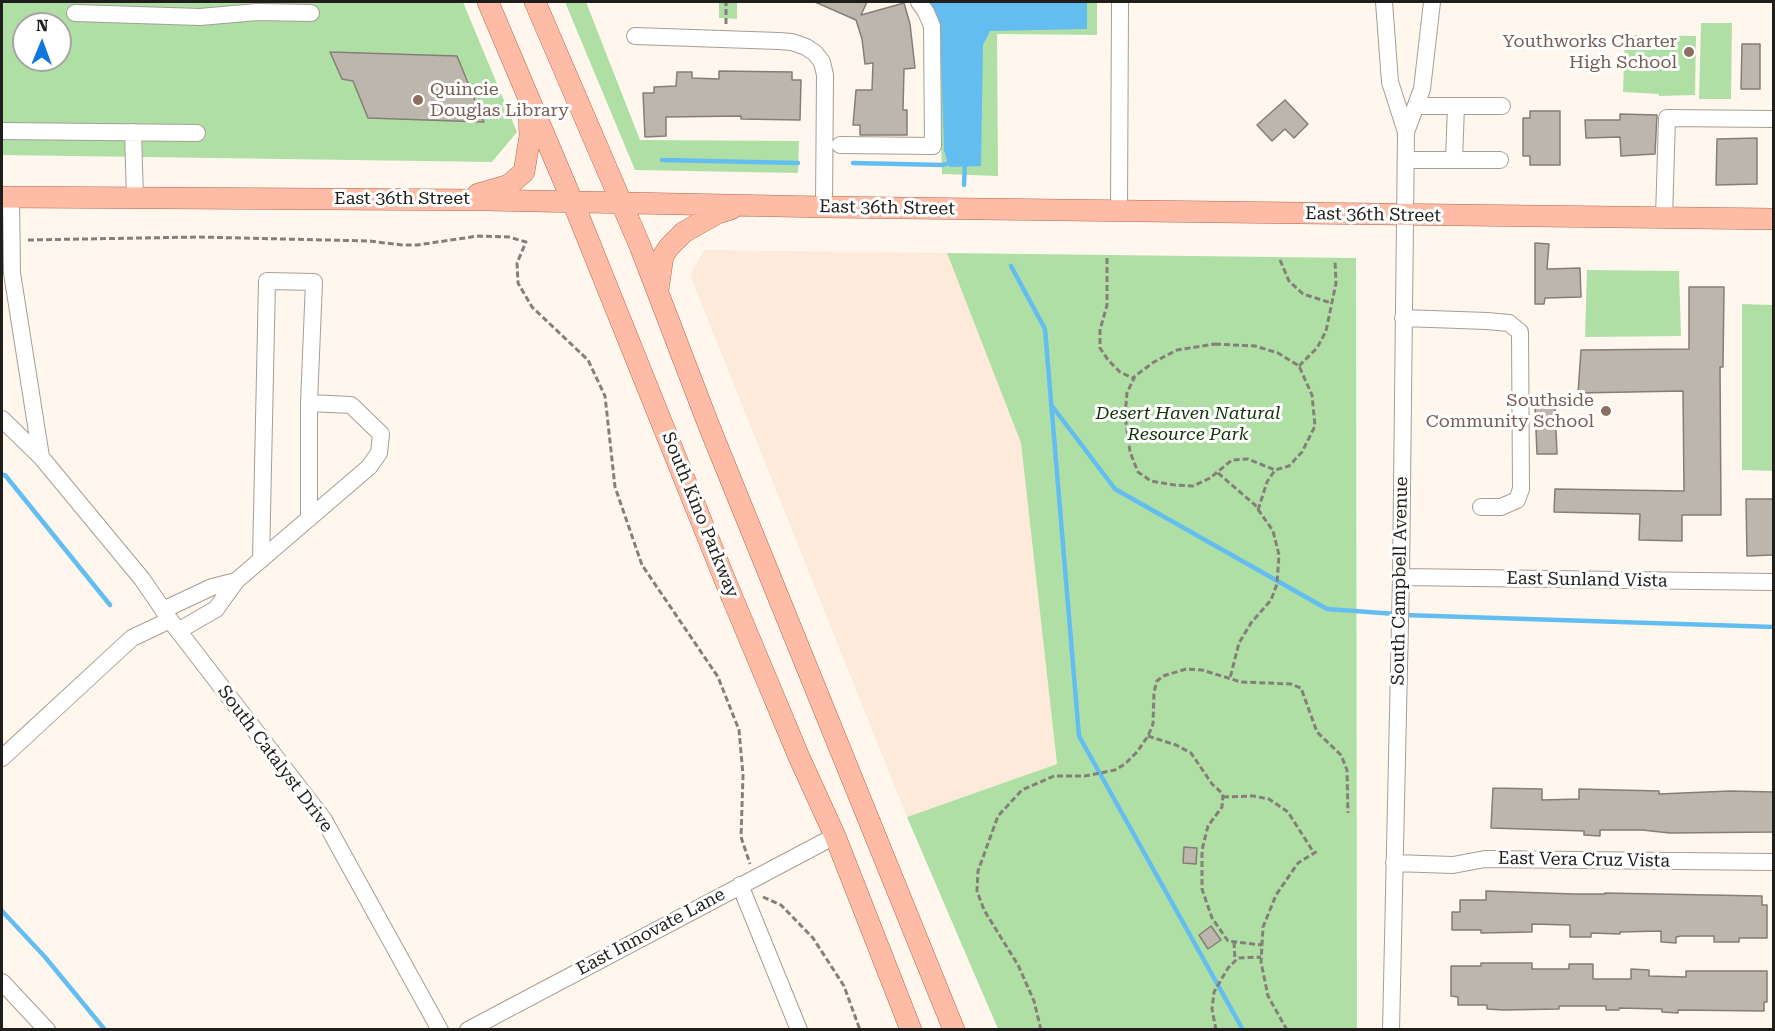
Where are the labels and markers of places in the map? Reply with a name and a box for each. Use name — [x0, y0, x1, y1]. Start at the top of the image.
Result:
place label: Youthworks Charter High School — [1503, 31, 1677, 74]
marker: Youthworks Charter High School — [1682, 45, 1696, 59]
place label: Quincie Douglas Library — [430, 79, 569, 122]
marker: Quincie Douglas Library — [411, 93, 425, 107]
place label: Southside Community School — [1426, 390, 1594, 432]
marker: Southside Community School — [1599, 404, 1613, 418]

